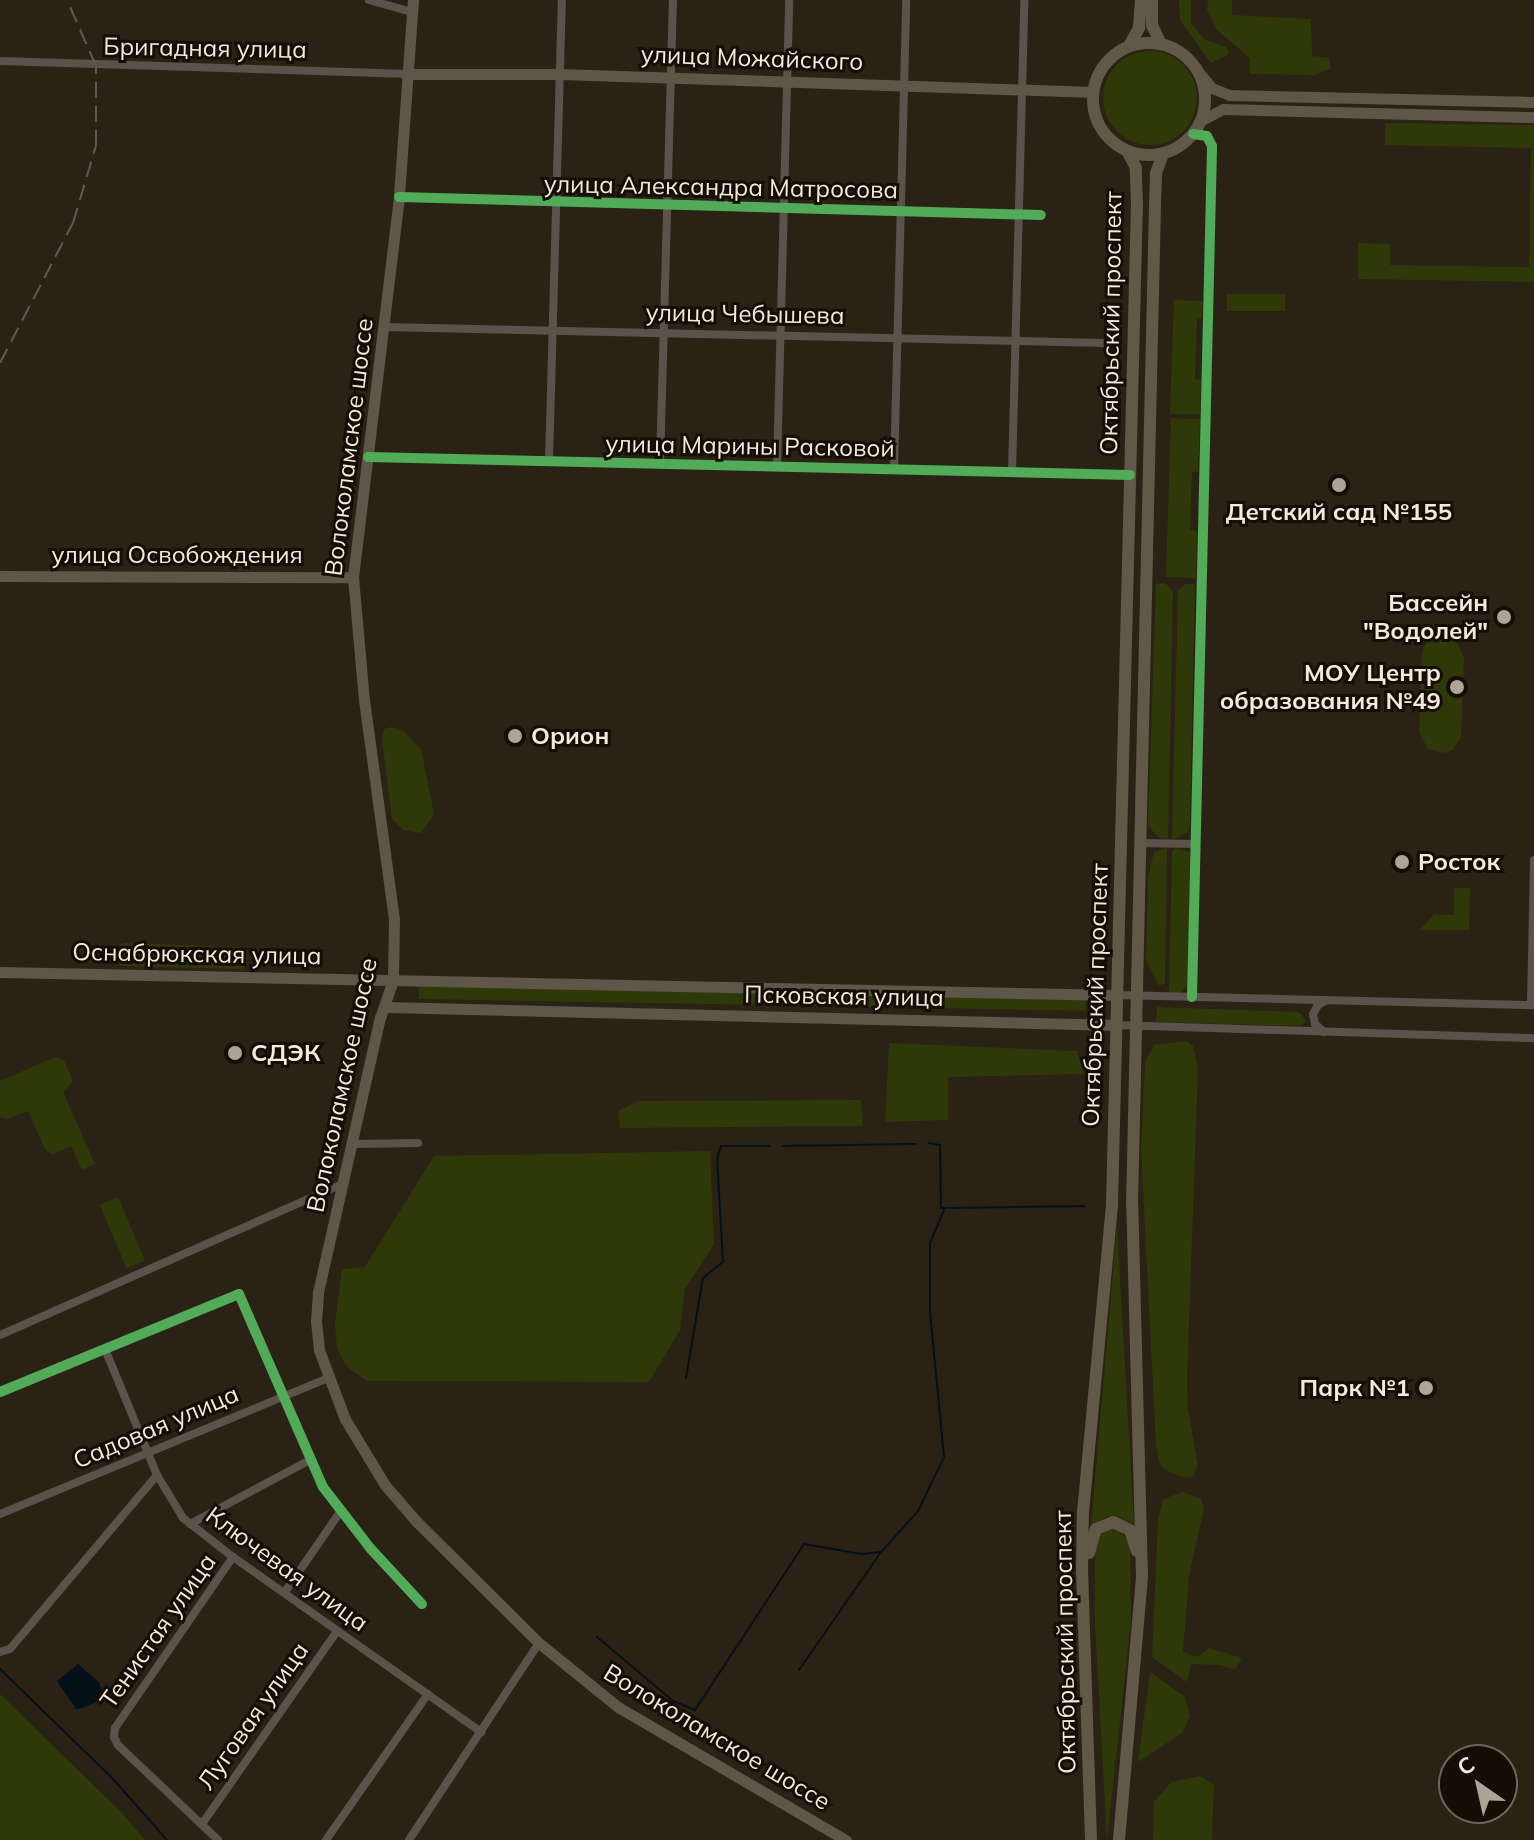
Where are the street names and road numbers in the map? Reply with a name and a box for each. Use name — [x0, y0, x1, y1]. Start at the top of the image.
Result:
street label: Бригадная улица — [103, 32, 307, 64]
street label: улица Можайского — [640, 40, 864, 76]
street label: улица Александра Матросова — [544, 170, 898, 204]
street label: Октябрьский проспект — [1094, 191, 1128, 455]
street label: улица Чебышева — [645, 298, 845, 330]
street label: Волоколамское шоссе — [319, 317, 379, 577]
street label: улица Марины Расковой — [605, 429, 895, 463]
street label: улица Освобождения — [51, 541, 303, 569]
street label: Октябрьский проспект — [1076, 863, 1114, 1127]
street label: Оснабрюкская улица — [72, 937, 322, 971]
street label: Волоколамское шоссе — [301, 955, 383, 1215]
street label: Псковская улица — [744, 980, 944, 1012]
street label: Садовая улица — [69, 1379, 243, 1475]
street label: Ключевая улица — [200, 1501, 374, 1637]
street label: Октябрьский проспект — [1048, 1510, 1082, 1774]
street label: Тенистая улица — [94, 1548, 222, 1714]
street label: Луговая улица — [192, 1637, 314, 1795]
street label: Волоколамское шоссе — [599, 1658, 835, 1816]

